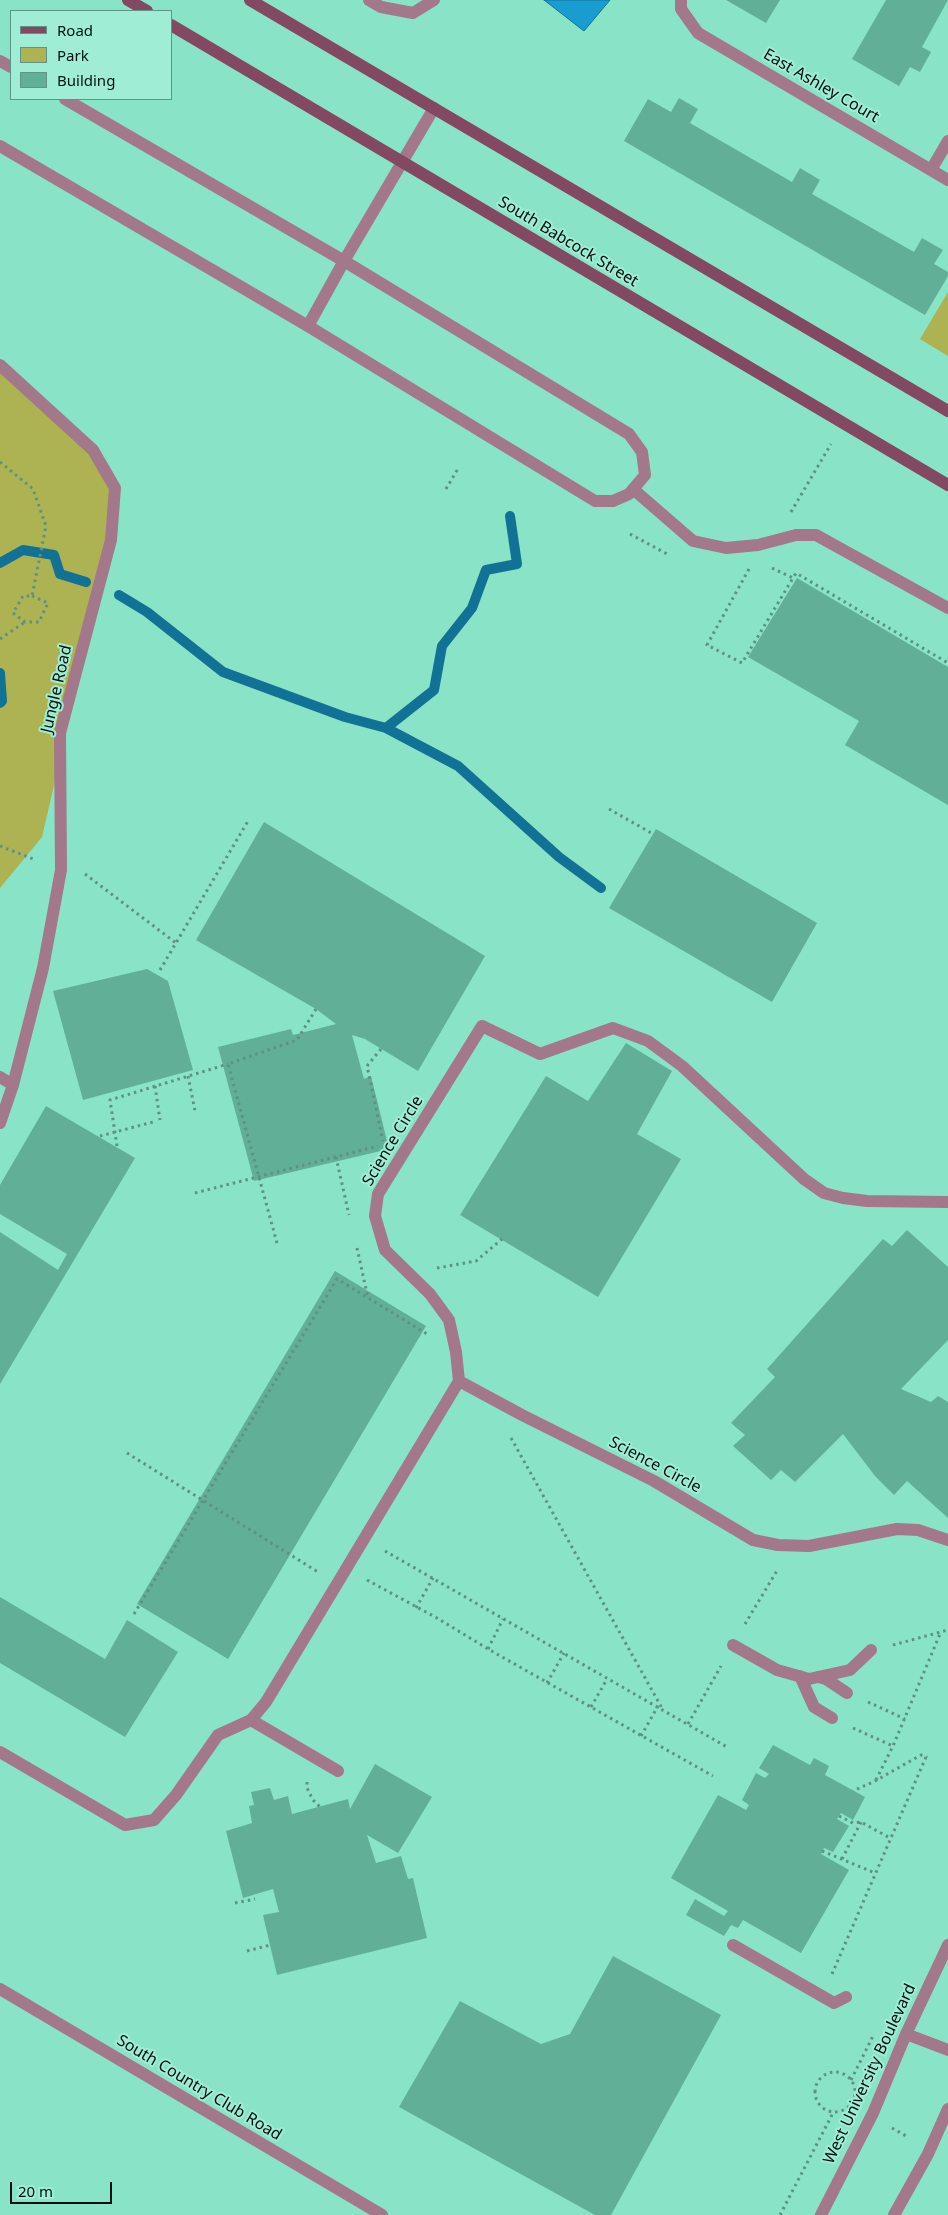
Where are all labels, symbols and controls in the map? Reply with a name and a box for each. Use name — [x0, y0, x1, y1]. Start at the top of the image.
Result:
legend — [10, 10, 172, 100]
text: Road — [57, 20, 93, 40]
text: Park — [57, 45, 89, 65]
street label: East Ashley Court — [760, 45, 882, 127]
text: Building — [57, 70, 115, 90]
street label: South Babcock Street — [495, 193, 641, 291]
street label: Jungle Road — [38, 643, 76, 735]
street label: Science Circle — [359, 1092, 427, 1190]
street label: Science Circle — [606, 1433, 704, 1497]
street label: West University Boulevard — [820, 1981, 920, 2167]
street label: South Country Club Road — [113, 2031, 285, 2145]
scale bar — [12, 2172, 115, 2204]
text: 20 m — [18, 2181, 53, 2201]

